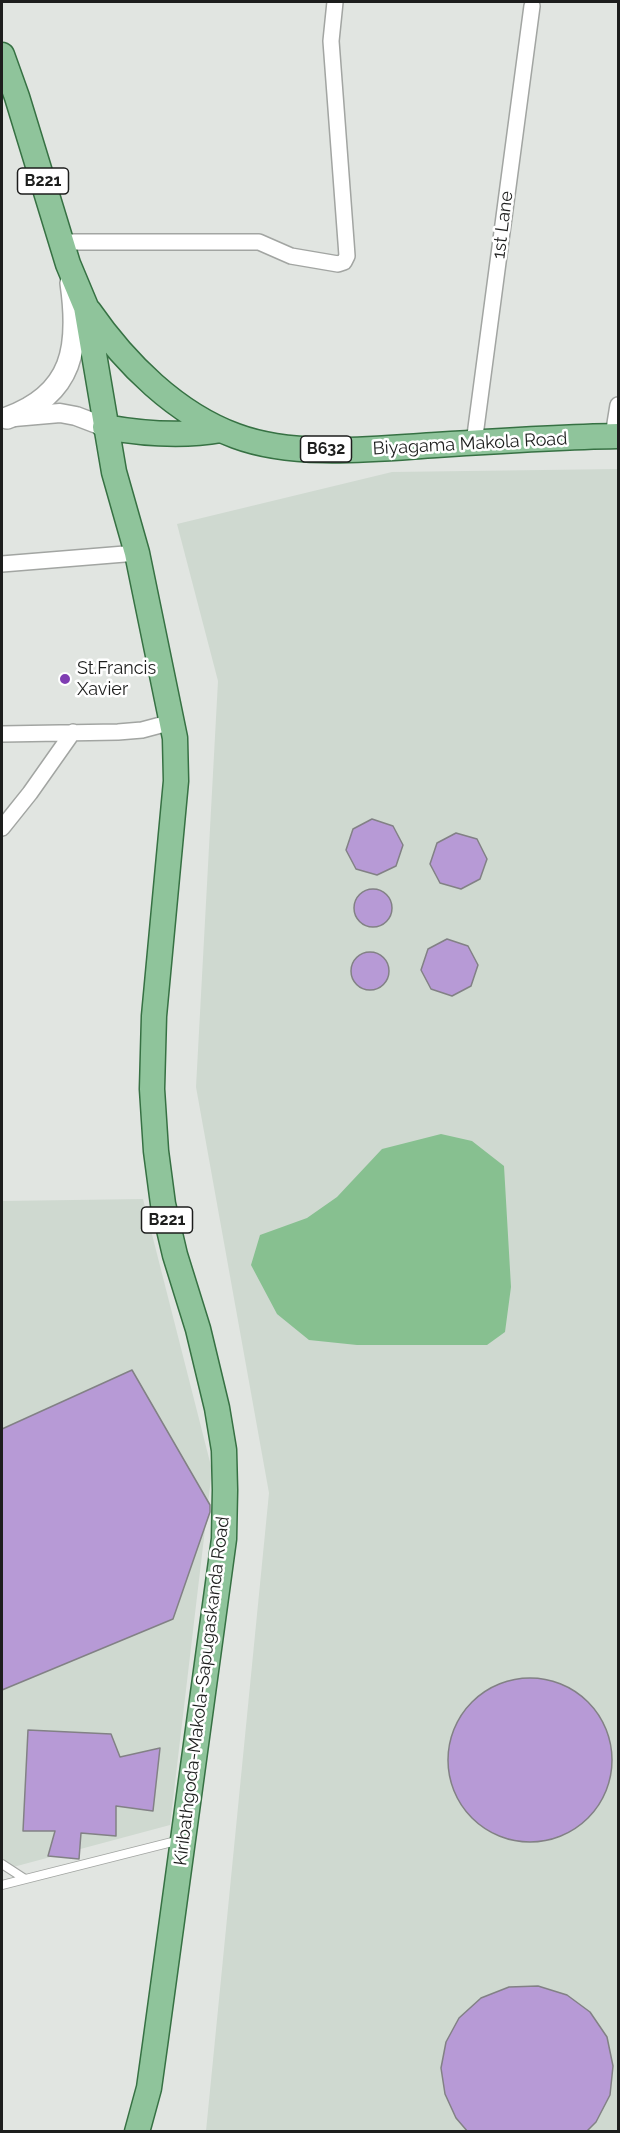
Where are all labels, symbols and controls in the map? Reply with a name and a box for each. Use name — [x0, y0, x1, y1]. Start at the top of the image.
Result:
road number: B221 — [18, 168, 68, 194]
street label: 1st Lane — [488, 190, 518, 260]
street label: Biyagama Makola Road — [372, 428, 568, 460]
road number: B632 — [300, 436, 352, 462]
place label: St.Francis Xavier — [77, 658, 156, 700]
marker: St.Francis Xavier — [58, 672, 72, 686]
road number: B221 — [142, 1207, 192, 1233]
street label: Kiribathgoda-Makola-Sapugaskanda Road — [170, 1515, 234, 1867]

